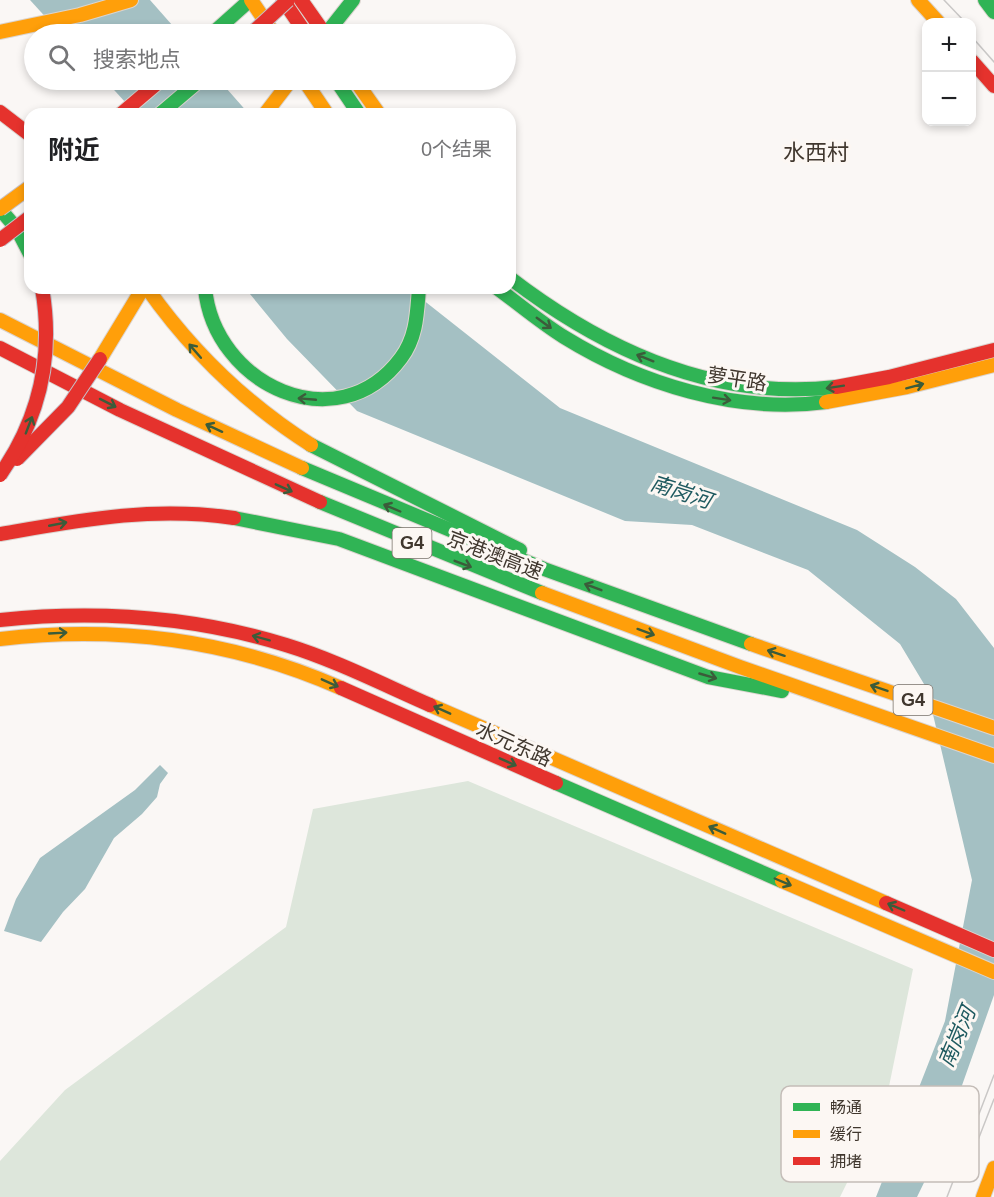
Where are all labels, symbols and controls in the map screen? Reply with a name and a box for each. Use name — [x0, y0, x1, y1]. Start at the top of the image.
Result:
map controls — [922, 18, 976, 126]
button: + — [922, 18, 976, 72]
search box — [24, 24, 516, 90]
icon: search — [45, 41, 78, 74]
text: 搜索地点 — [93, 47, 181, 72]
button: − — [922, 72, 976, 126]
text: 附近 — [48, 135, 100, 165]
text: 0个结果 — [421, 138, 492, 160]
district label: 水西村 — [783, 140, 849, 165]
one-way arrow — [536, 317, 552, 329]
one-way arrow — [188, 344, 202, 359]
one-way arrow — [636, 352, 654, 363]
street label: 萝平路 — [706, 363, 768, 395]
one-way arrow — [905, 380, 924, 392]
one-way arrow — [825, 381, 845, 392]
one-way arrow — [297, 393, 317, 404]
one-way arrow — [712, 394, 732, 405]
one-way arrow — [99, 398, 117, 409]
one-way arrow — [25, 416, 36, 434]
one-way arrow — [206, 421, 224, 433]
water label: 南岗河 — [648, 471, 718, 513]
one-way arrow — [274, 483, 292, 494]
one-way arrow — [383, 502, 402, 513]
one-way arrow — [47, 518, 67, 529]
street label: 京港澳高速 — [444, 527, 546, 583]
road number: G4 — [392, 528, 432, 558]
one-way arrow — [453, 559, 472, 570]
one-way arrow — [584, 581, 603, 592]
one-way arrow — [48, 627, 68, 638]
one-way arrow — [636, 628, 655, 639]
one-way arrow — [252, 632, 271, 643]
one-way arrow — [767, 647, 786, 658]
one-way arrow — [698, 671, 717, 682]
one-way arrow — [321, 678, 339, 689]
one-way arrow — [870, 681, 889, 692]
road number: G4 — [894, 685, 932, 715]
one-way arrow — [433, 704, 451, 715]
street label: 水元东路 — [473, 718, 555, 770]
one-way arrow — [498, 757, 517, 768]
one-way arrow — [708, 824, 727, 835]
one-way arrow — [773, 877, 792, 888]
one-way arrow — [887, 901, 906, 912]
water label: 南岗河 — [934, 1000, 981, 1070]
legend — [781, 1086, 979, 1182]
text: 畅通 — [830, 1099, 862, 1116]
text: 缓行 — [830, 1126, 862, 1143]
text: 拥堵 — [830, 1153, 862, 1170]

